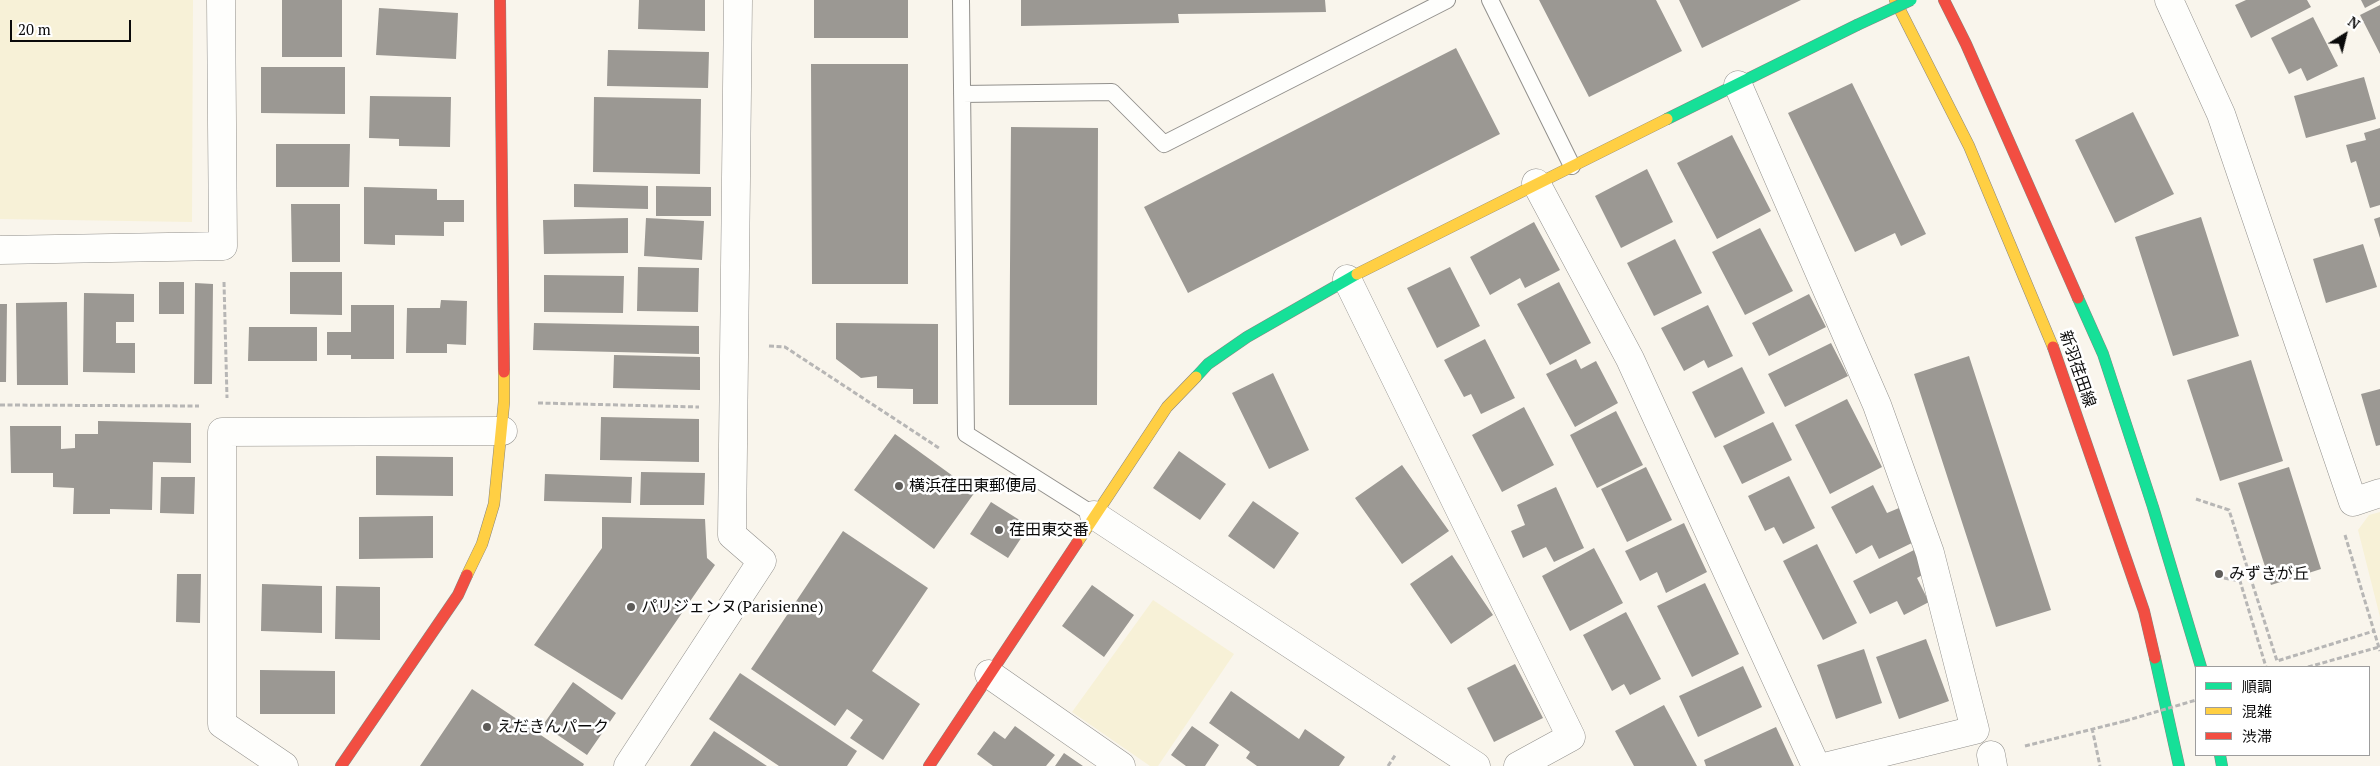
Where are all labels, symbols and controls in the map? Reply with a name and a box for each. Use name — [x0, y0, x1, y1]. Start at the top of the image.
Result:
scale bar — [12, 10, 134, 42]
north arrow — [2320, 10, 2370, 60]
text: N — [2344, 12, 2364, 33]
text: 20 m — [18, 19, 51, 39]
street label: 新羽荏田線 — [2055, 328, 2099, 410]
place label: 横浜荏田東郵便局 — [909, 476, 1037, 496]
marker: 横浜荏田東郵便局 — [893, 480, 905, 492]
place label: 荏田東交番 — [1009, 520, 1089, 540]
marker: 荏田東交番 — [993, 524, 1005, 536]
place label: みずきが丘 — [2229, 564, 2309, 584]
marker: みずきが丘 — [2213, 568, 2225, 580]
place label: パリジェンヌ(Parisienne) — [641, 597, 823, 617]
marker: パリジェンヌ(Parisienne) — [625, 601, 637, 613]
legend — [2195, 666, 2370, 756]
text: 順調 — [2242, 676, 2272, 696]
text: 混雑 — [2242, 701, 2272, 721]
place label: えだきんパーク — [497, 717, 609, 737]
marker: えだきんパーク — [481, 721, 493, 733]
text: 渋滞 — [2242, 726, 2272, 746]

